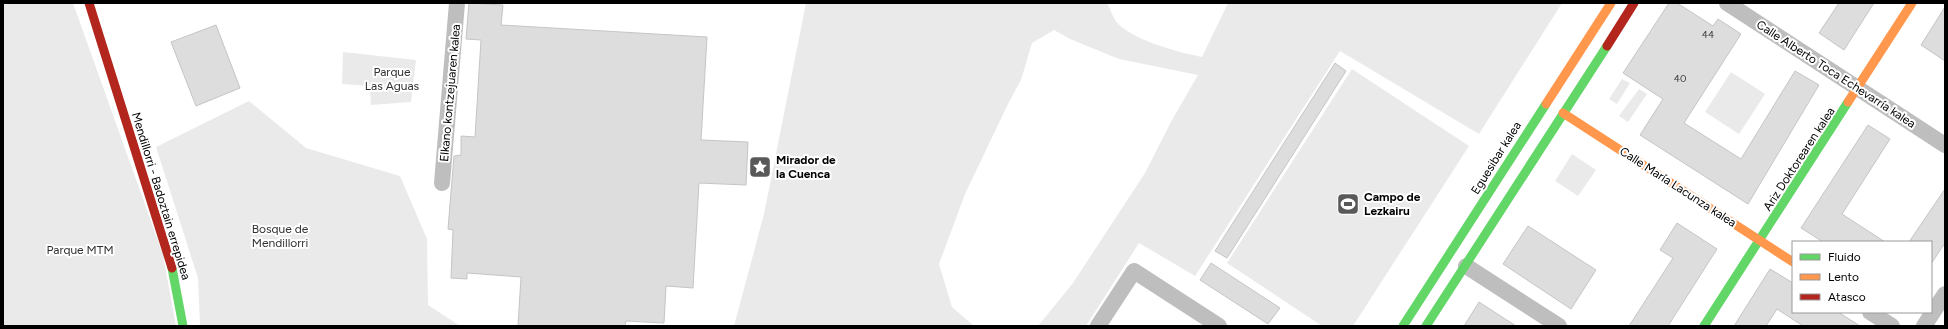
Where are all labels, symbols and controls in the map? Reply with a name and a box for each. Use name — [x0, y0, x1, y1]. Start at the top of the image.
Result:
street label: Calle Alberto Toca Echevarría kalea — [1754, 17, 1918, 131]
street label: Elkano kontzejuaren kalea — [437, 24, 463, 162]
house number: 44 — [1702, 28, 1714, 41]
park label: Parque Las Aguas — [365, 65, 420, 93]
house number: 40 — [1674, 72, 1686, 85]
street label: Ariz Doktorearen kalea — [1760, 105, 1838, 213]
street label: Mendillorri - Badoztain errepidea — [129, 111, 193, 281]
street label: Eguesibar kalea — [1468, 119, 1524, 197]
street label: Calle María Lacunza kalea — [1617, 144, 1739, 230]
place label: Mirador de la Cuenca — [776, 153, 836, 181]
place icon: Mirador de la Cuenca — [747, 154, 773, 180]
place label: Campo de Lezkairu — [1364, 190, 1421, 218]
sports icon: Campo de Lezkairu — [1335, 191, 1361, 217]
park label: Bosque de Mendillorri — [252, 222, 309, 250]
legend — [1792, 241, 1932, 313]
park label: Parque MTM — [46, 243, 114, 257]
text: Fluido — [1828, 250, 1861, 264]
text: Lento — [1828, 270, 1859, 284]
text: Atasco — [1828, 290, 1866, 304]

